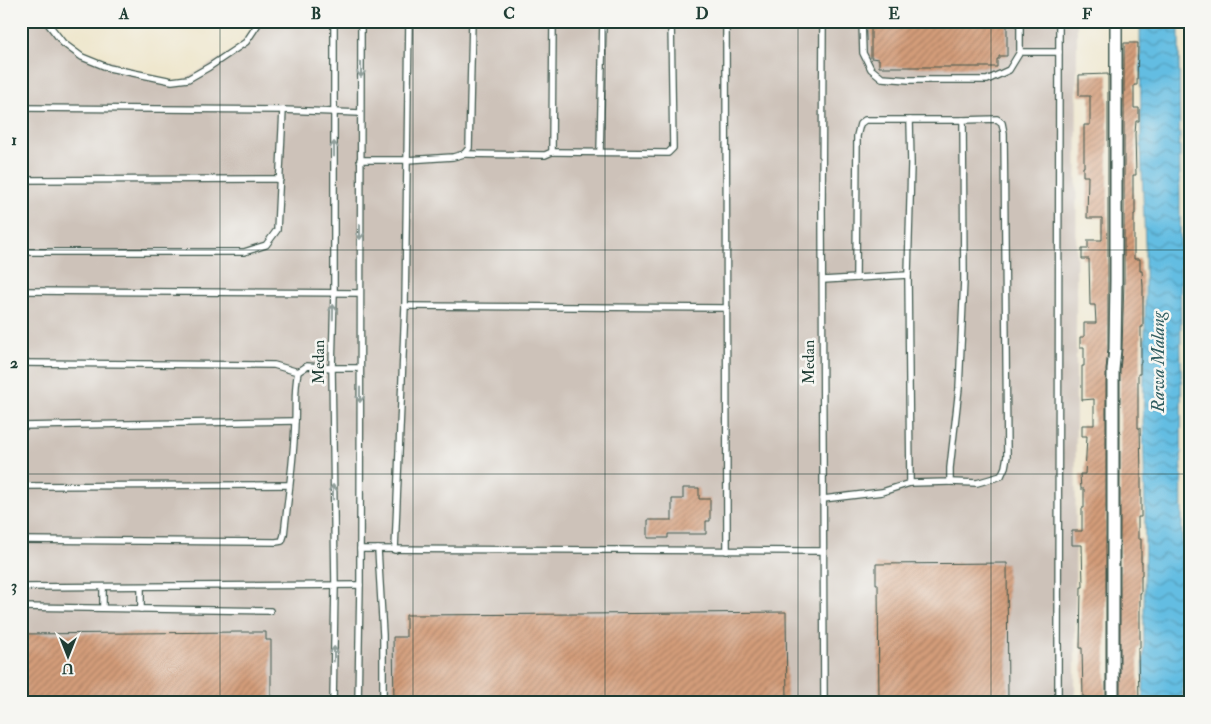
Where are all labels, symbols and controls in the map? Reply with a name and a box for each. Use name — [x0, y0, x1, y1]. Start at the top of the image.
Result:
text: A — [118, 4, 130, 24]
text: B — [311, 4, 321, 24]
text: C — [503, 4, 515, 24]
text: D — [695, 4, 709, 24]
text: E — [888, 4, 900, 24]
text: F — [1082, 4, 1092, 24]
one-way arrow — [356, 62, 366, 78]
text: 1 — [11, 130, 17, 150]
one-way arrow — [329, 141, 339, 158]
one-way arrow — [355, 224, 365, 240]
one-way arrow — [328, 304, 338, 320]
water label: Rawa Malang — [1147, 310, 1170, 413]
street label: Medan — [309, 340, 329, 384]
street label: Medan — [799, 340, 819, 384]
text: 2 — [10, 353, 18, 373]
one-way arrow — [355, 386, 365, 403]
one-way arrow — [328, 484, 338, 500]
text: 3 — [11, 576, 17, 596]
north arrow — [42, 632, 92, 682]
one-way arrow — [329, 646, 339, 662]
text: U — [62, 660, 74, 677]

